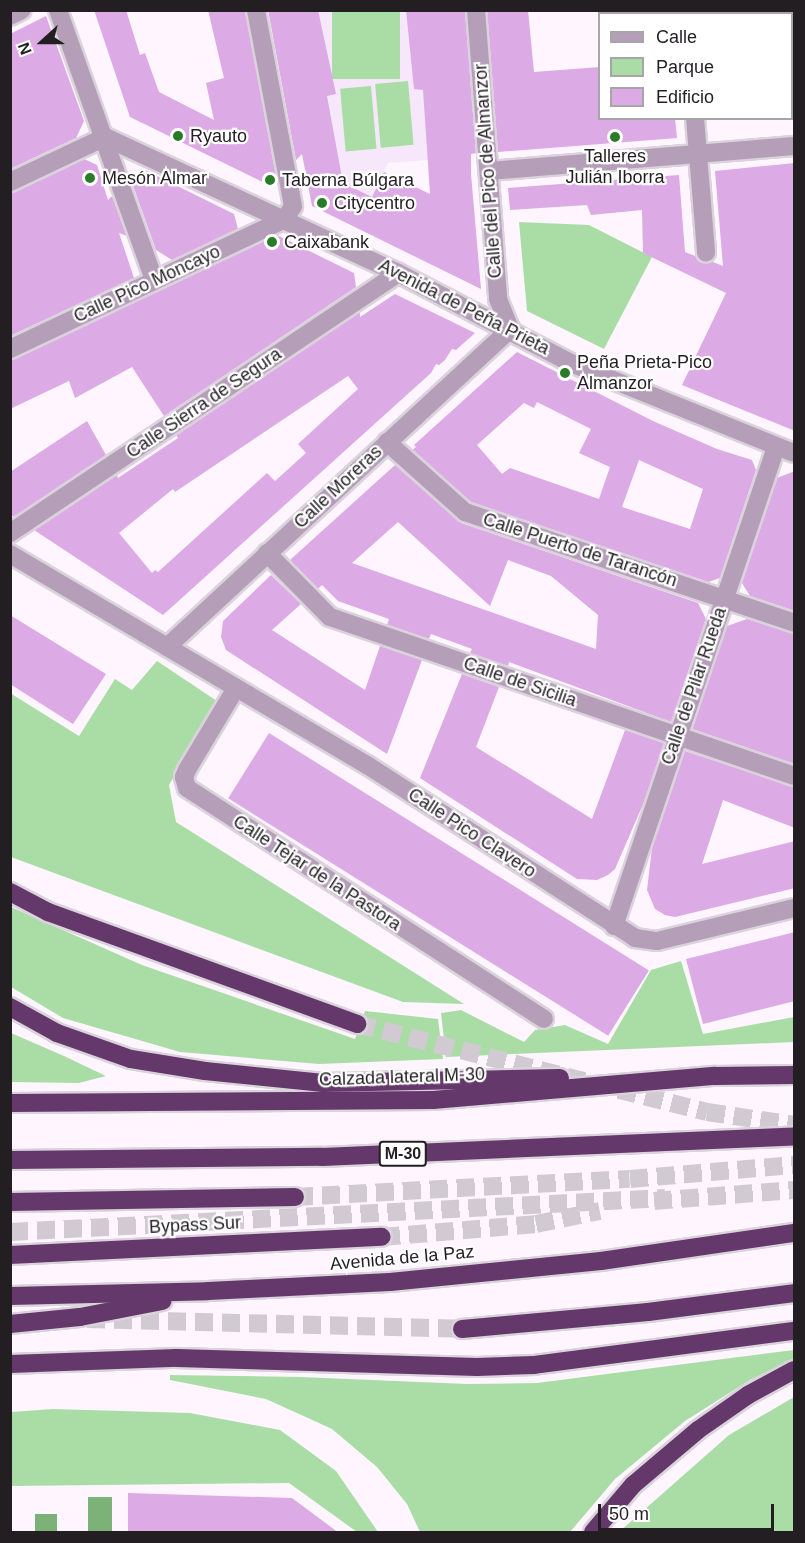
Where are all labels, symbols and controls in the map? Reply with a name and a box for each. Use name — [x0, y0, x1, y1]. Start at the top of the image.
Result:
north arrow — [12, 12, 72, 72]
legend — [598, 12, 793, 120]
text: Calle — [656, 27, 697, 47]
text: N — [15, 40, 35, 57]
text: Parque — [656, 57, 714, 77]
street label: Calle del Pico de Almanzor — [470, 62, 506, 280]
text: Edificio — [656, 87, 714, 107]
place label: Ryauto — [190, 125, 247, 147]
marker: Ryauto — [171, 129, 185, 143]
marker: Talleres Julián Iborra — [608, 130, 622, 144]
place label: Talleres Julián Iborra — [565, 146, 665, 188]
place label: Mesón Almar — [102, 167, 208, 189]
place label: Taberna Búlgara — [282, 169, 414, 191]
marker: Mesón Almar — [83, 171, 97, 185]
marker: Taberna Búlgara — [263, 173, 277, 187]
place label: Citycentro — [334, 192, 415, 214]
marker: Citycentro — [315, 196, 329, 210]
place label: Caixabank — [284, 231, 369, 253]
marker: Caixabank — [265, 235, 279, 249]
street label: Calle Pico Moncayo — [70, 241, 224, 327]
street label: Avenida de Peña Prieta — [375, 255, 553, 359]
street label: Calle Sierra de Segura — [122, 343, 286, 463]
place label: Peña Prieta-Pico Almanzor — [577, 352, 712, 394]
marker: Peña Prieta-Pico Almanzor — [558, 366, 572, 380]
street label: Calle Moreras — [290, 441, 386, 533]
street label: Calle Puerto de Tarancón — [480, 508, 680, 592]
street label: Calle de Pilar Rueda — [657, 604, 731, 768]
street label: Calle de Sicilia — [461, 653, 579, 711]
street label: Calle Pico Clavero — [404, 784, 540, 882]
street label: Calle Tejar de la Pastora — [229, 811, 405, 935]
street label: Calzada lateral M-30 — [319, 1063, 485, 1091]
road number: M-30 — [378, 1141, 428, 1167]
street label: Bypass Sur — [148, 1212, 242, 1238]
street label: Avenida de la Paz — [329, 1241, 475, 1275]
scale bar — [601, 1492, 776, 1530]
text: 50 m — [609, 1504, 649, 1524]

